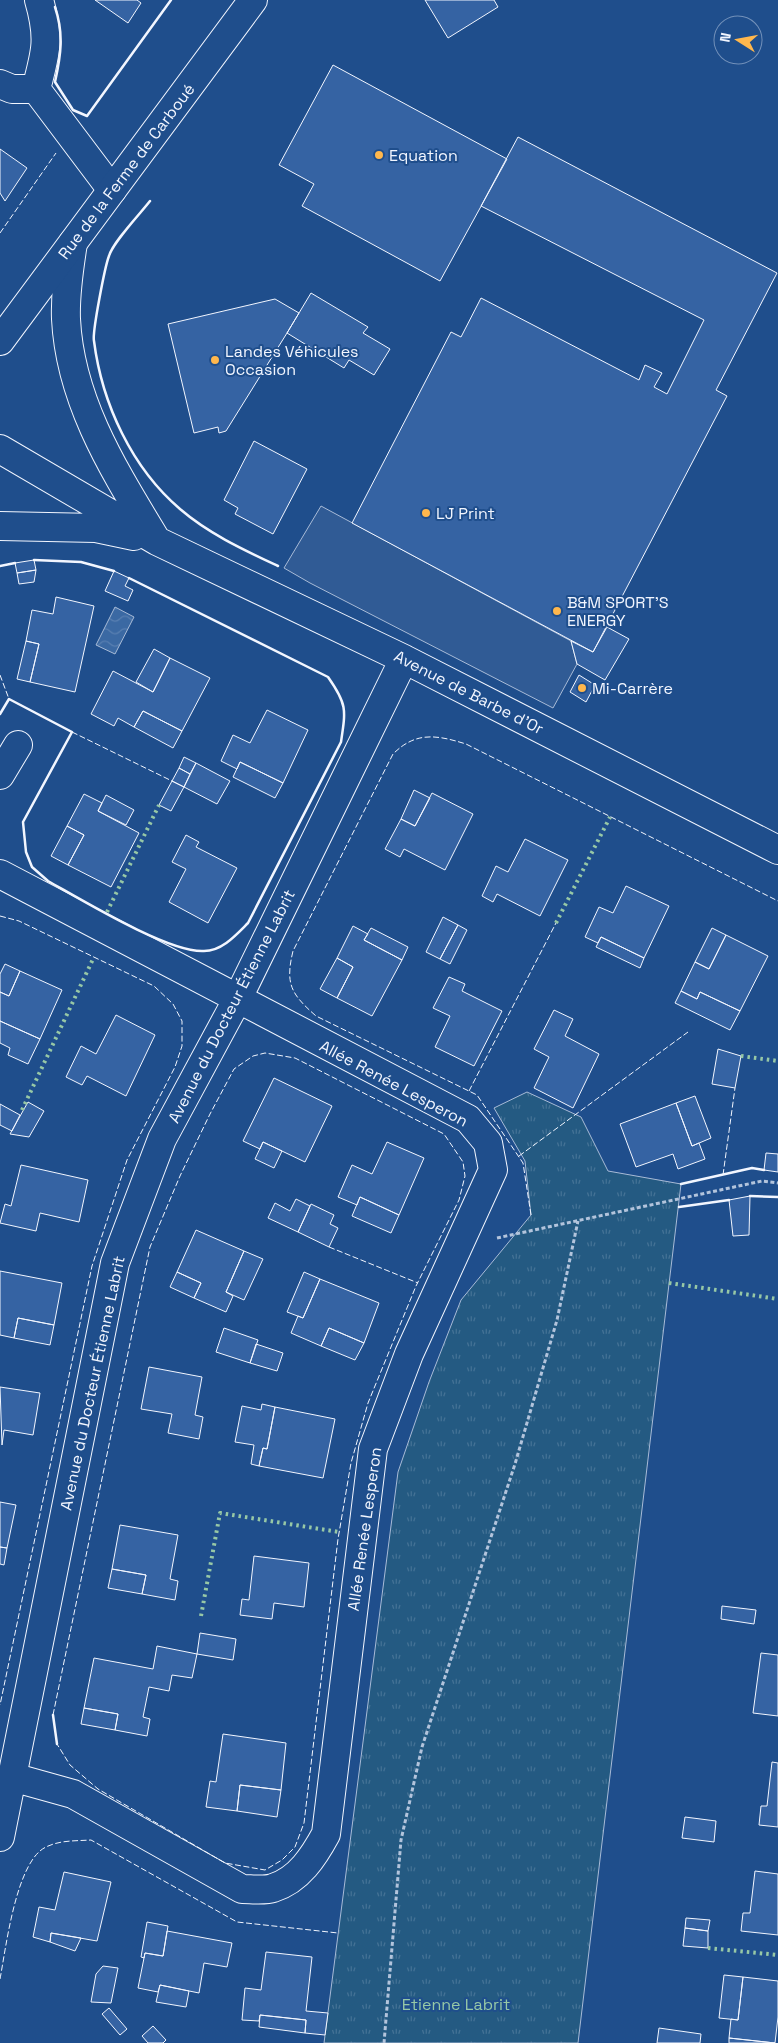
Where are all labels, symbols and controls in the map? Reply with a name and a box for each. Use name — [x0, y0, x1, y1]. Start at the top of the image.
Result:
north arrow — [713, 15, 763, 65]
text: N — [716, 31, 735, 44]
street label: Rue de la Ferme de Carboué — [53, 79, 199, 263]
place label: Equation — [389, 145, 458, 166]
marker: Equation — [373, 149, 385, 161]
place label: Landes Véhicules Occasion — [225, 341, 359, 380]
marker: Landes Véhicules Occasion — [209, 354, 221, 366]
place label: LJ Print — [436, 503, 495, 524]
marker: LJ Print — [420, 507, 432, 519]
place label: B&M SPORT'S ENERGY — [567, 592, 669, 631]
marker: B&M SPORT'S ENERGY — [551, 605, 563, 617]
street label: Avenue de Barbe d'Or — [390, 646, 547, 739]
place label: Mi-Carrère — [592, 678, 673, 699]
marker: Mi-Carrère — [576, 682, 588, 694]
street label: Avenue du Docteur Étienne Labrit — [163, 886, 300, 1127]
street label: Allée Renée Lesperon — [316, 1035, 472, 1131]
street label: Avenue du Docteur Étienne Labrit — [55, 1254, 130, 1512]
street label: Allée Renée Lesperon — [343, 1446, 386, 1612]
park label: Etienne Labrit — [402, 1994, 510, 2015]

